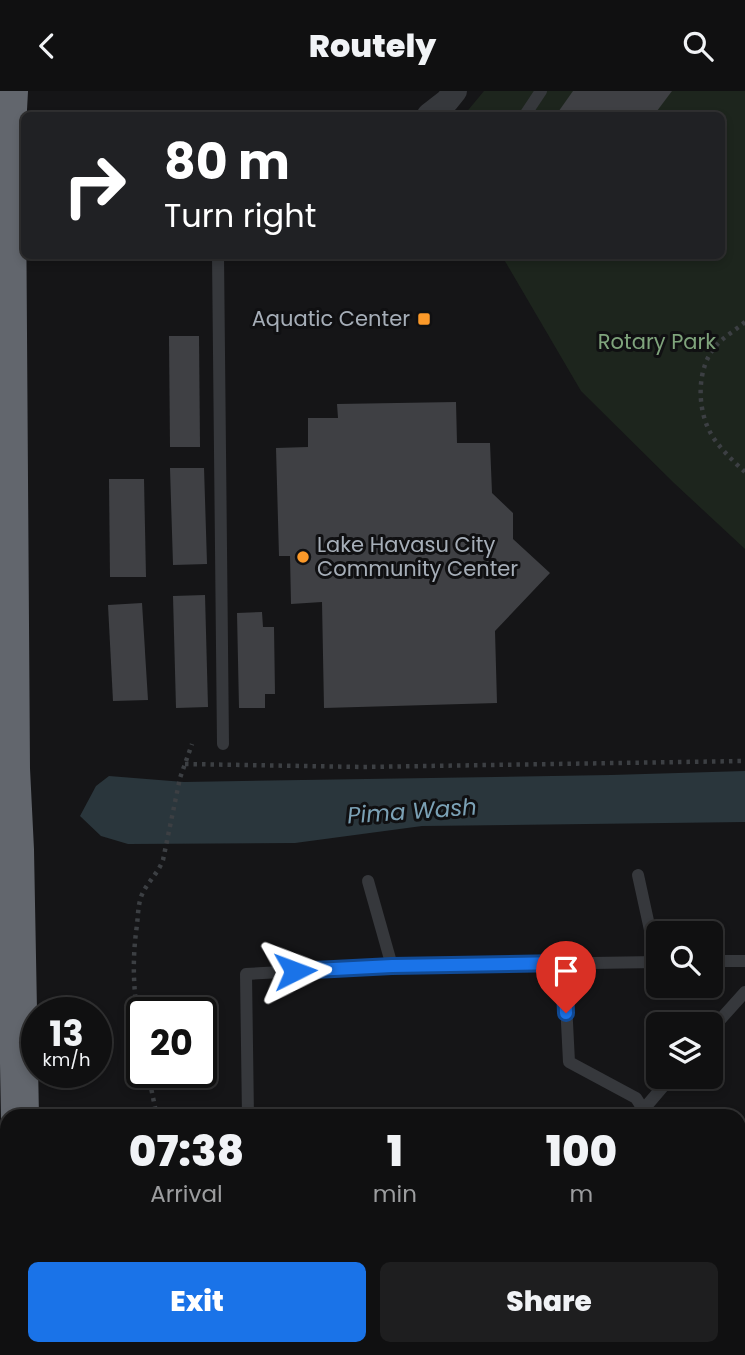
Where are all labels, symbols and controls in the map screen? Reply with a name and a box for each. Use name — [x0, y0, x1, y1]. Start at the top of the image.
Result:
text: Routely — [309, 23, 436, 68]
icon: back — [28, 27, 66, 65]
icon: search — [679, 27, 717, 65]
text: 80 m — [164, 128, 290, 196]
icon: right — [49, 140, 140, 231]
text: Turn right — [164, 193, 316, 238]
place label: Aquatic Center — [252, 304, 410, 333]
marker: Aquatic Center — [416, 311, 432, 327]
park label: Rotary Park — [598, 327, 716, 356]
place label: Lake Havasu City Community Center — [317, 530, 518, 583]
marker: Lake Havasu City Community Center — [295, 549, 311, 565]
water label: Pima Wash — [346, 791, 478, 831]
map controls — [646, 921, 723, 1089]
button: search — [646, 921, 723, 998]
position arrow — [258, 934, 332, 1008]
pin — [536, 941, 596, 1013]
icon: arrive — [547, 952, 585, 990]
speed limit sign: 20 — [126, 997, 217, 1088]
text: 13 — [49, 1009, 84, 1058]
button: layers — [646, 1012, 723, 1089]
text: km/h — [43, 1047, 90, 1072]
text: 07:38 — [129, 1122, 244, 1181]
text: 1 — [387, 1122, 403, 1181]
text: 100 — [546, 1122, 617, 1181]
text: Arrival — [150, 1178, 223, 1210]
text: min — [373, 1178, 417, 1210]
text: m — [570, 1178, 593, 1210]
button: Exit — [28, 1262, 366, 1342]
button: Share — [380, 1262, 718, 1342]

